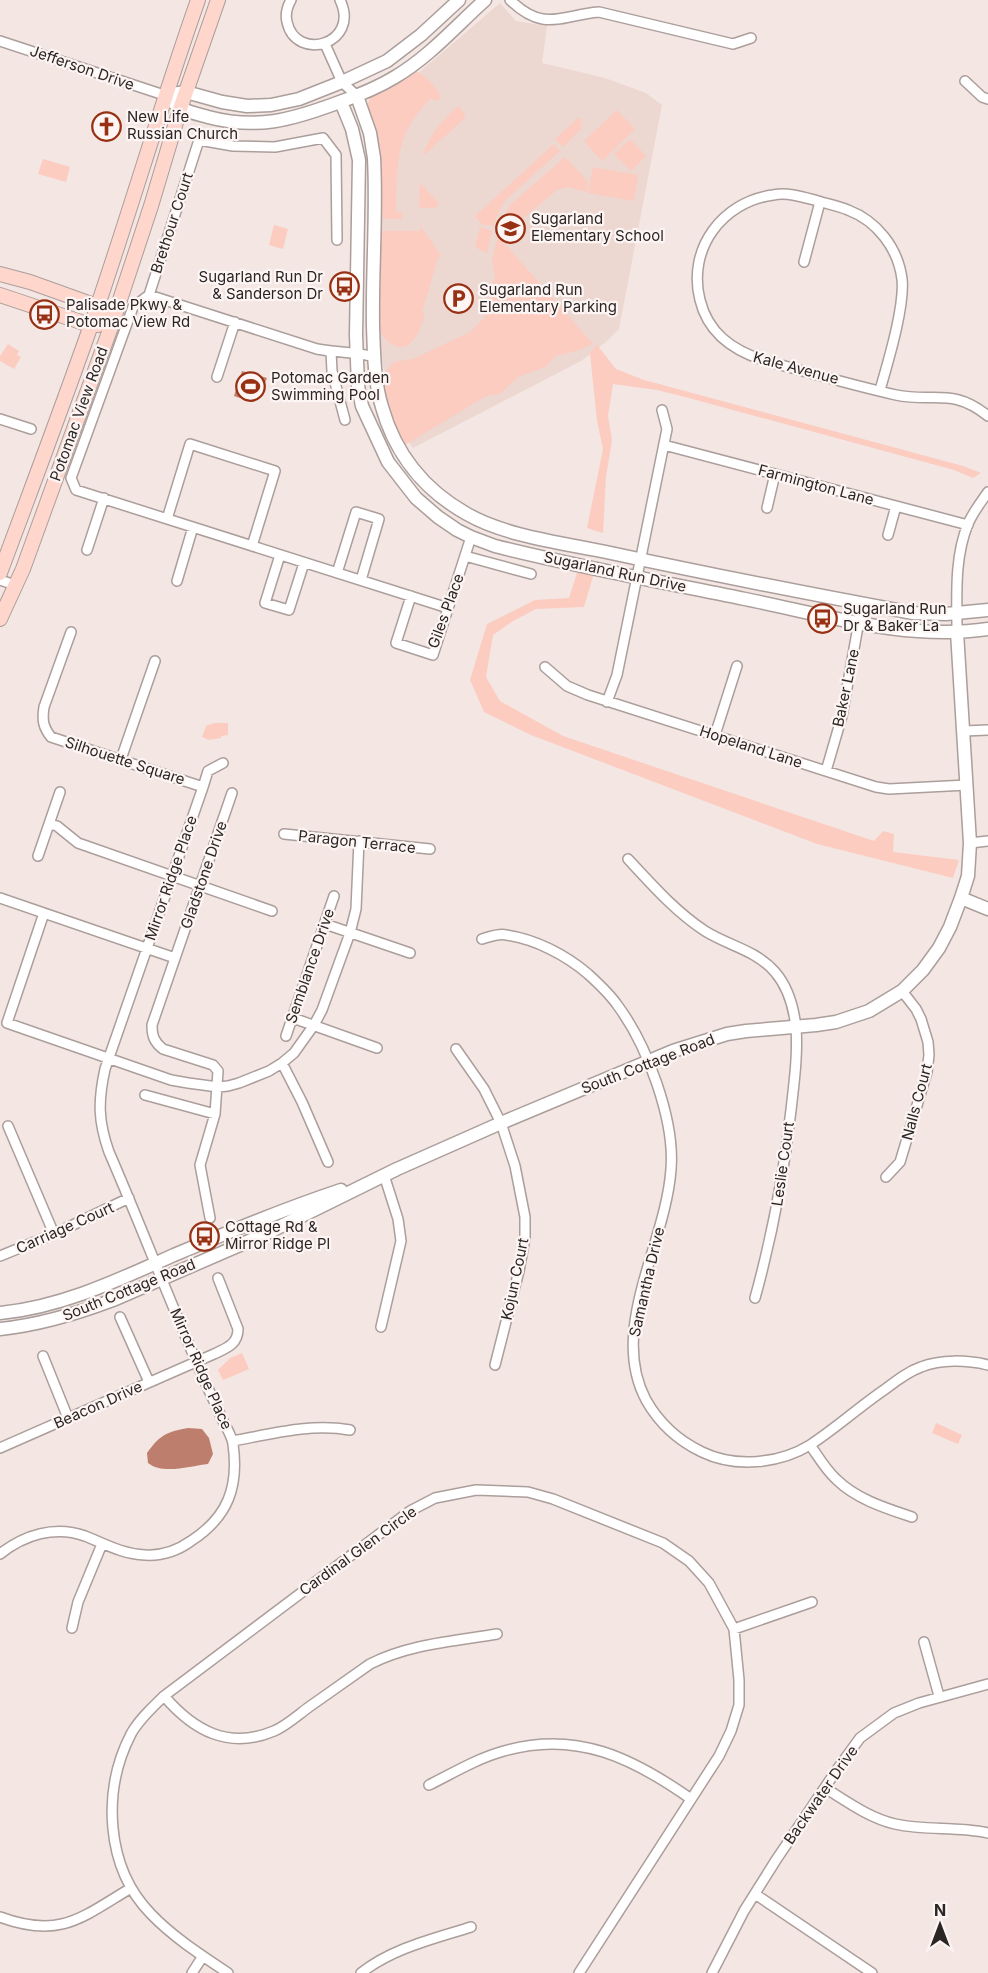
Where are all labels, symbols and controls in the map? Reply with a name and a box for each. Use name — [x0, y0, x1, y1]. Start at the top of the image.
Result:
street label: Jefferson Drive — [28, 41, 137, 94]
place label: New Life Russian Church — [127, 107, 238, 143]
church icon: New Life Russian Church — [90, 110, 122, 142]
street label: Brethour Court — [146, 170, 197, 276]
place label: Sugarland Elementary School — [531, 209, 664, 245]
school or university icon: Sugarland Elementary School — [494, 212, 526, 244]
place label: Sugarland Run Dr & Sanderson Dr — [199, 267, 323, 303]
bus stop icon: Sugarland Run Dr & Sanderson Dr — [328, 270, 360, 302]
place label: Sugarland Run Elementary Parking — [479, 280, 617, 316]
parking icon: Sugarland Run Elementary Parking — [442, 283, 474, 315]
place label: Palisade Pkwy & Potomac View Rd — [66, 295, 190, 331]
bus stop icon: Palisade Pkwy & Potomac View Rd — [29, 298, 61, 330]
street label: Potomac View Road — [45, 344, 112, 484]
street label: Kale Avenue — [751, 347, 841, 388]
place label: Potomac Garden Swimming Pool — [271, 368, 389, 404]
sports icon: Potomac Garden Swimming Pool — [234, 371, 266, 403]
street label: Farmington Lane — [756, 460, 876, 509]
street label: Sugarland Run Drive — [542, 547, 688, 596]
street label: Giles Place — [423, 571, 468, 651]
place label: Sugarland Run Dr & Baker La — [843, 599, 947, 635]
bus stop icon: Sugarland Run Dr & Baker La — [806, 602, 838, 634]
street label: Baker Lane — [828, 647, 863, 729]
street label: Hopeland Lane — [697, 721, 805, 772]
street label: Silhouette Square — [63, 732, 187, 789]
street label: Mirror Ridge Place — [140, 813, 201, 943]
street label: Gladstone Drive — [176, 818, 231, 931]
street label: Paragon Terrace — [297, 826, 417, 857]
street label: Semblance Drive — [281, 906, 338, 1026]
street label: South Cottage Road — [578, 1029, 717, 1098]
street label: Nalls Court — [897, 1061, 936, 1142]
street label: Leslie Court — [767, 1120, 798, 1207]
street label: Carriage Court — [13, 1197, 117, 1258]
place label: Cottage Rd & Mirror Ridge Pl — [225, 1217, 330, 1253]
bus stop icon: Cottage Rd & Mirror Ridge Pl — [188, 1220, 220, 1252]
street label: Samantha Drive — [625, 1225, 668, 1339]
street label: Kojun Court — [497, 1236, 533, 1322]
street label: South Cottage Road — [60, 1254, 198, 1325]
street label: Mirror Ridge Place — [166, 1305, 237, 1432]
street label: Beacon Drive — [51, 1377, 145, 1433]
street label: Cardinal Glen Circle — [295, 1502, 420, 1600]
street label: Backwater Drive — [779, 1742, 862, 1848]
north arrow — [910, 1895, 970, 1955]
text: N — [934, 1900, 946, 1920]

